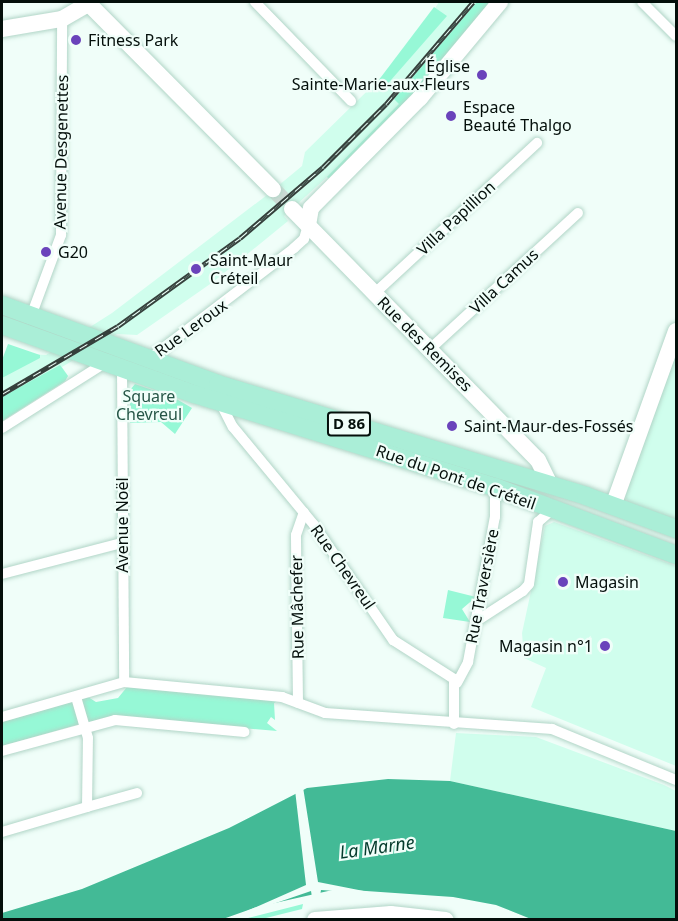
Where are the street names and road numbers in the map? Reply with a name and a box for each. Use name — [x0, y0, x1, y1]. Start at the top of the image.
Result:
street label: Avenue Desgenettes — [50, 74, 72, 230]
street label: Villa Papillion — [413, 177, 499, 259]
street label: Villa Camus — [466, 244, 542, 318]
street label: Rue des Remises — [374, 293, 476, 395]
street label: Rue Leroux — [151, 295, 231, 361]
road number: D 86 — [326, 412, 372, 436]
street label: Rue du Pont de Créteil — [374, 441, 538, 513]
street label: Avenue Noël — [112, 477, 132, 573]
street label: Rue Chevreul — [307, 521, 379, 613]
street label: Rue Traversière — [461, 527, 503, 645]
street label: Rue Mâchefer — [286, 555, 308, 659]

